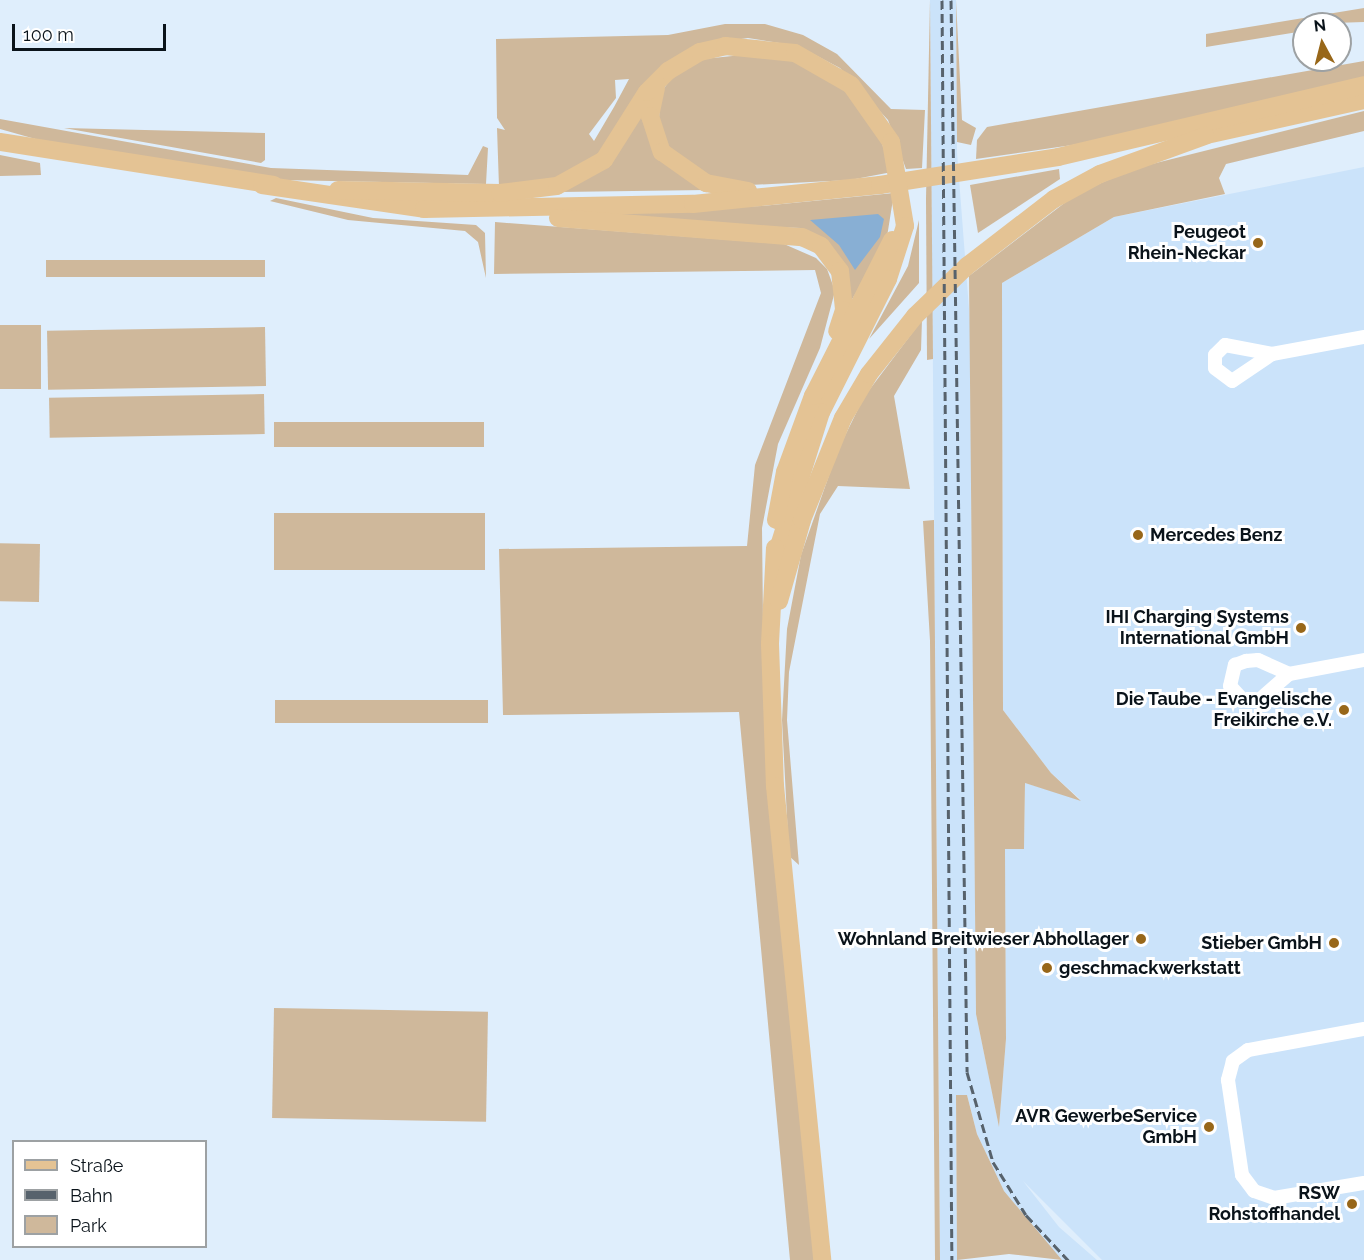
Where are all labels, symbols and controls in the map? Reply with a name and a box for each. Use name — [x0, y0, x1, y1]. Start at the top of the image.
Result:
scale bar — [15, 12, 170, 50]
north arrow — [1292, 12, 1352, 72]
text: N — [1313, 15, 1327, 36]
text: 100 m — [23, 24, 74, 45]
place label: Peugeot Rhein-Neckar — [1128, 222, 1246, 264]
marker: Peugeot Rhein-Neckar — [1251, 236, 1265, 250]
place label: Mercedes Benz — [1150, 524, 1282, 546]
marker: Mercedes Benz — [1131, 528, 1145, 542]
place label: IHI Charging Systems International GmbH — [1105, 607, 1289, 650]
marker: IHI Charging Systems International GmbH — [1294, 621, 1308, 635]
place label: Die Taube - Evangelische Freikirche e.V. — [1115, 689, 1332, 732]
marker: Die Taube - Evangelische Freikirche e.V. — [1337, 703, 1351, 717]
place label: Wohnland Breitwieser Abhollager — [837, 928, 1129, 950]
marker: Wohnland Breitwieser Abhollager — [1134, 932, 1148, 946]
place label: Stieber GmbH — [1201, 932, 1322, 954]
marker: Stieber GmbH — [1327, 936, 1341, 950]
place label: geschmackwerkstatt — [1059, 957, 1241, 979]
marker: geschmackwerkstatt — [1040, 961, 1054, 975]
place label: AVR GewerbeService GmbH — [1015, 1106, 1197, 1148]
marker: AVR GewerbeService GmbH — [1202, 1120, 1216, 1134]
legend — [12, 1140, 207, 1248]
text: Straße — [70, 1155, 123, 1176]
place label: RSW Rohstoffhandel — [1208, 1183, 1340, 1226]
text: Bahn — [70, 1185, 113, 1206]
marker: RSW Rohstoffhandel — [1345, 1197, 1359, 1211]
text: Park — [70, 1215, 107, 1236]

